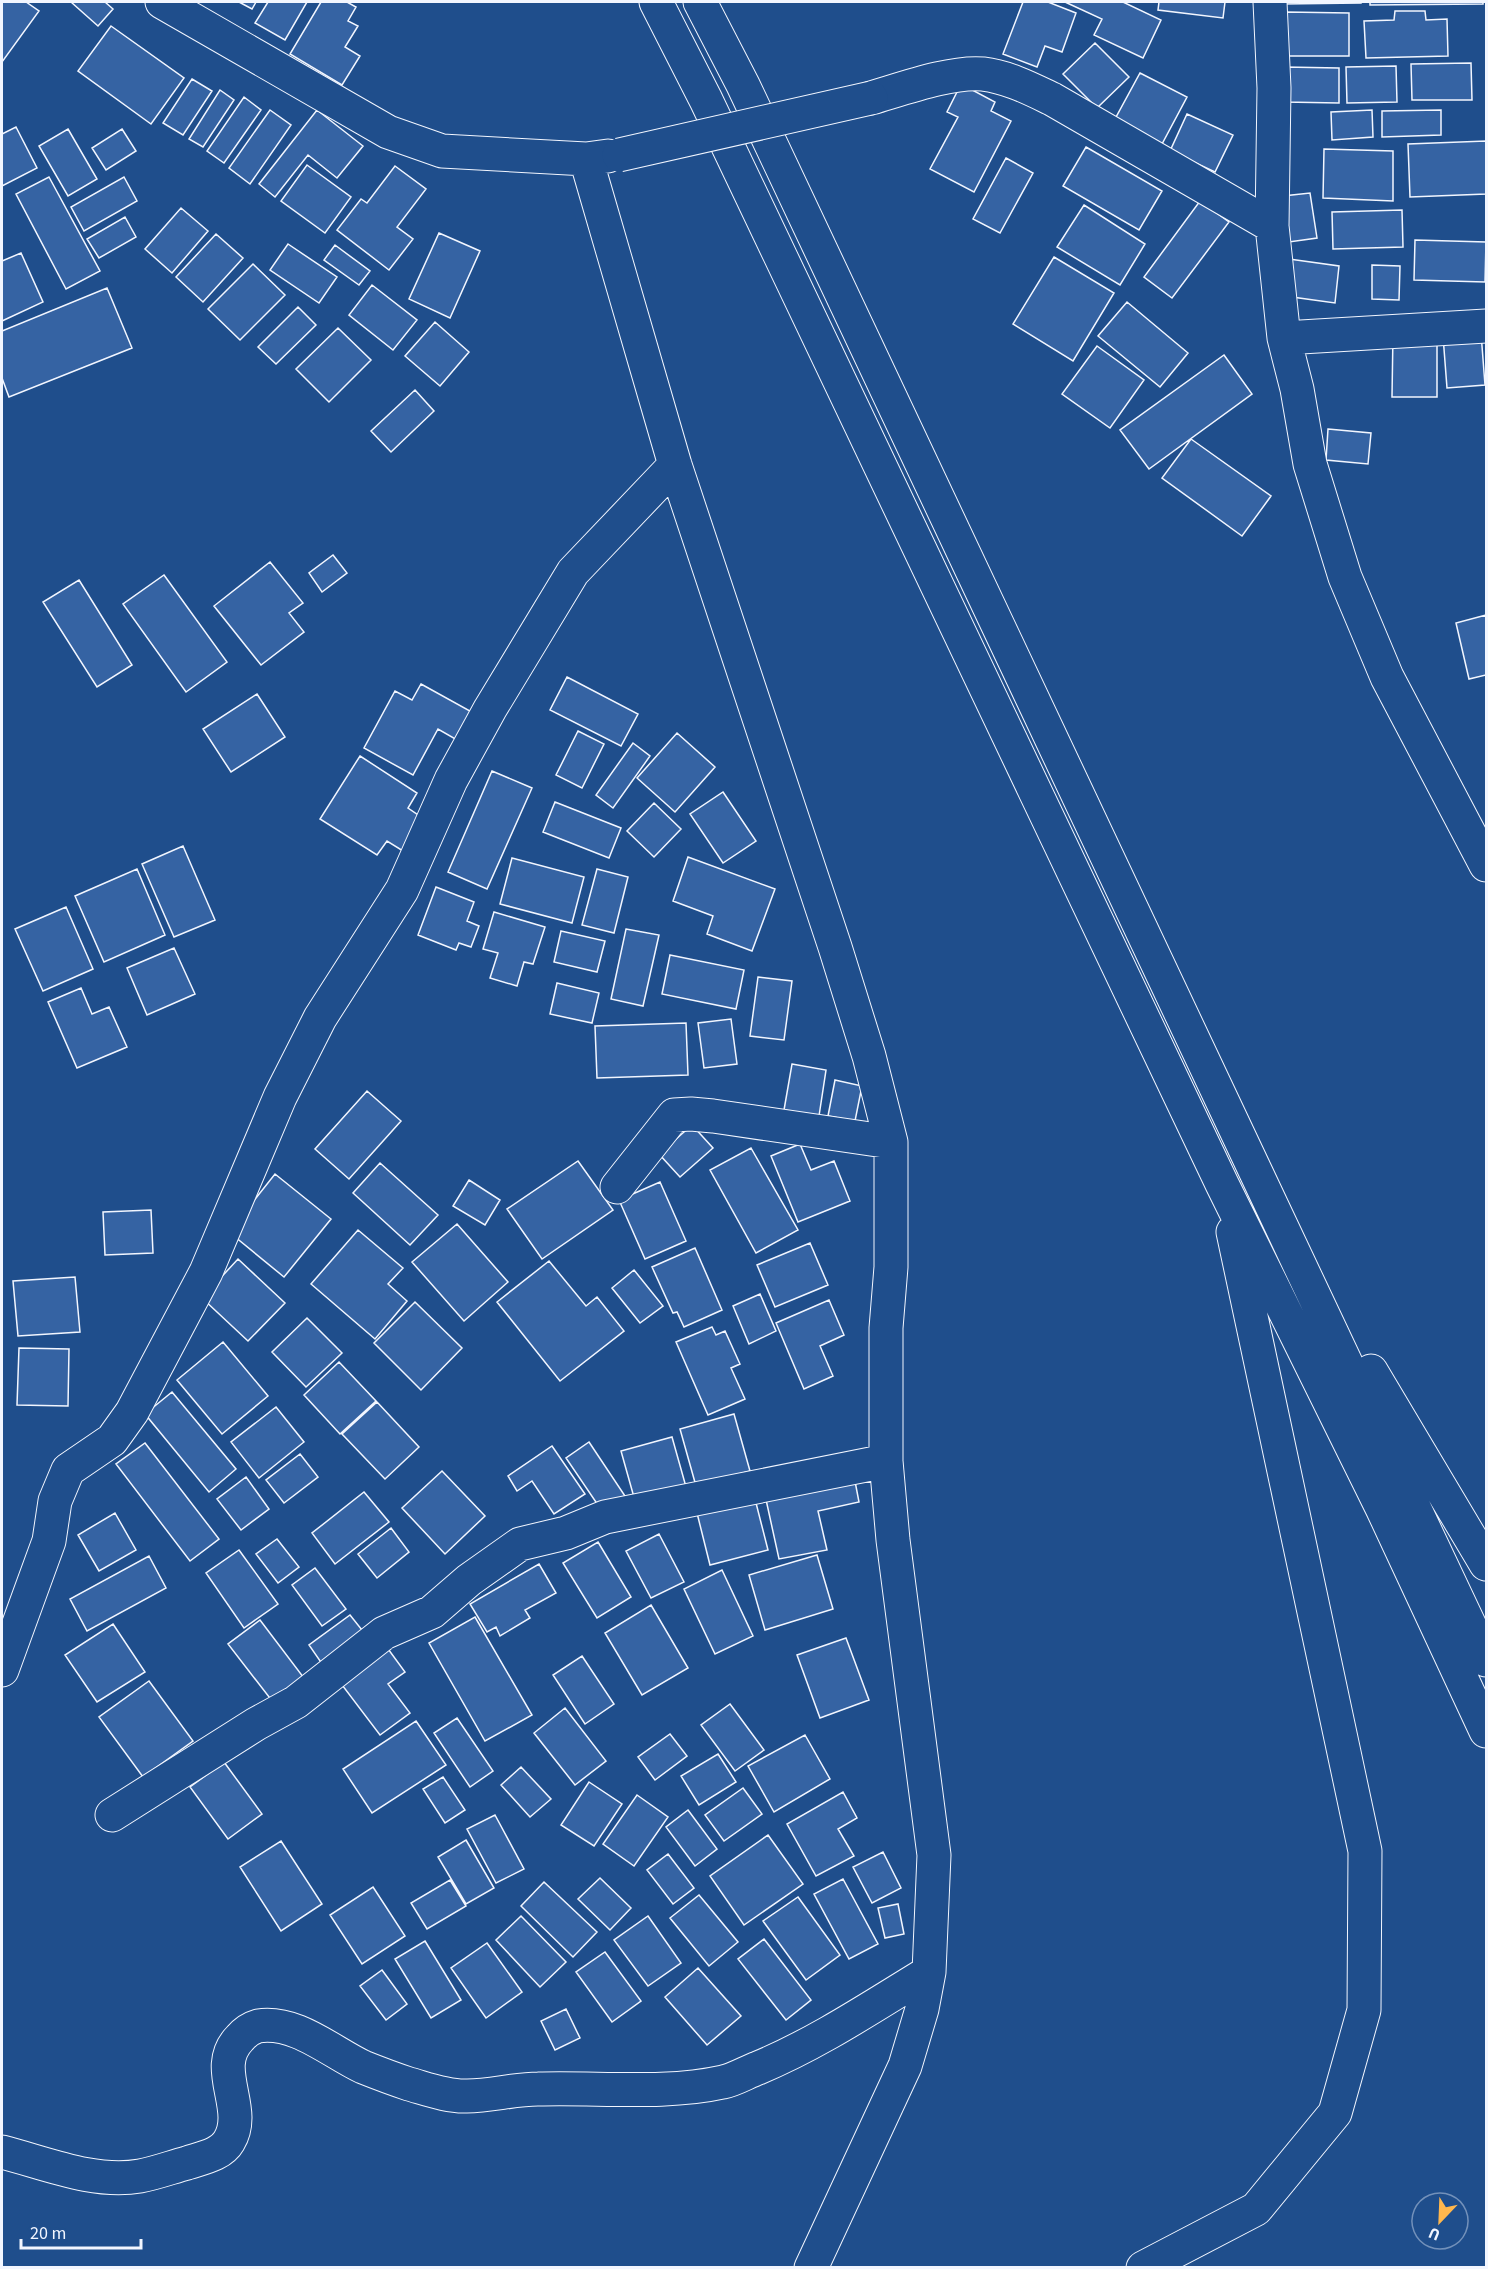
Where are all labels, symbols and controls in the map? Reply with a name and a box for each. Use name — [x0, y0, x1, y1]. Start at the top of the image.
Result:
north arrow — [1410, 2191, 1470, 2251]
scale bar — [21, 2212, 141, 2250]
text: 20 m — [30, 2221, 66, 2246]
text: U — [1425, 2222, 1444, 2246]

